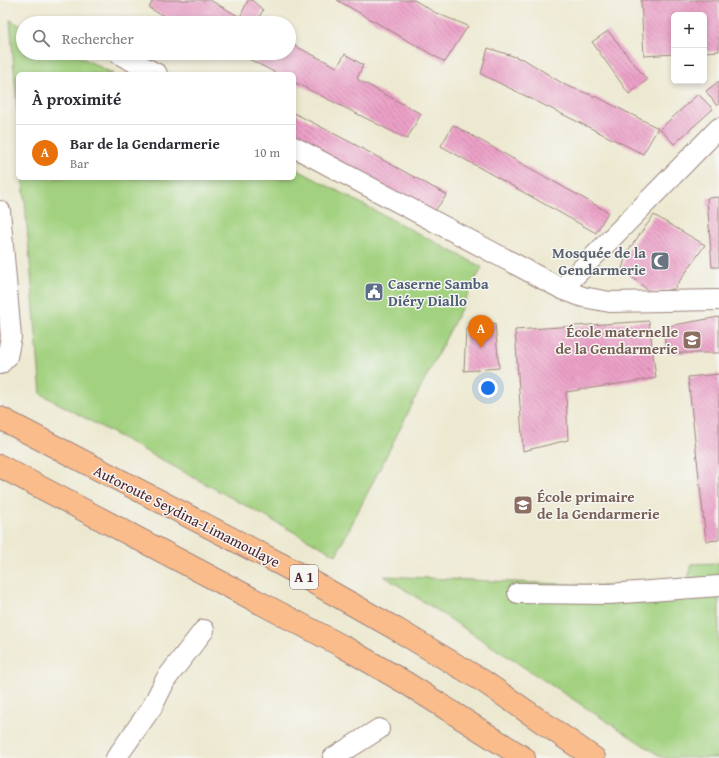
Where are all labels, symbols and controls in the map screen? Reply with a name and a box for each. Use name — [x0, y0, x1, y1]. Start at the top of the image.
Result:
map controls — [671, 12, 707, 84]
button: + — [671, 12, 707, 48]
search box — [16, 16, 296, 60]
icon: search — [30, 27, 52, 49]
text: Rechercher — [62, 28, 134, 49]
button: − — [671, 48, 707, 84]
text: À proximité — [32, 86, 121, 111]
text: Bar de la Gendarmerie — [70, 133, 220, 154]
text: A — [41, 143, 49, 162]
text: 10 m — [254, 143, 280, 162]
text: Bar — [70, 154, 89, 173]
place label: Mosquée de la Gendarmerie — [552, 242, 646, 280]
mosque icon: Mosquée de la Gendarmerie — [649, 250, 671, 272]
place label: Caserne Samba Diéry Diallo — [388, 273, 489, 311]
public building icon: Caserne Samba Diéry Diallo — [363, 281, 385, 303]
pin: A — [468, 315, 494, 348]
place label: École maternelle de la Gendarmerie — [555, 321, 678, 359]
school or university icon: École maternelle de la Gendarmerie — [681, 329, 703, 351]
your location — [478, 378, 498, 398]
street label: Autoroute Seydina-Limamoulaye — [90, 460, 284, 572]
place label: École primaire de la Gendarmerie — [537, 486, 660, 524]
school or university icon: École primaire de la Gendarmerie — [512, 494, 534, 516]
road number: A 1 — [290, 565, 318, 589]

